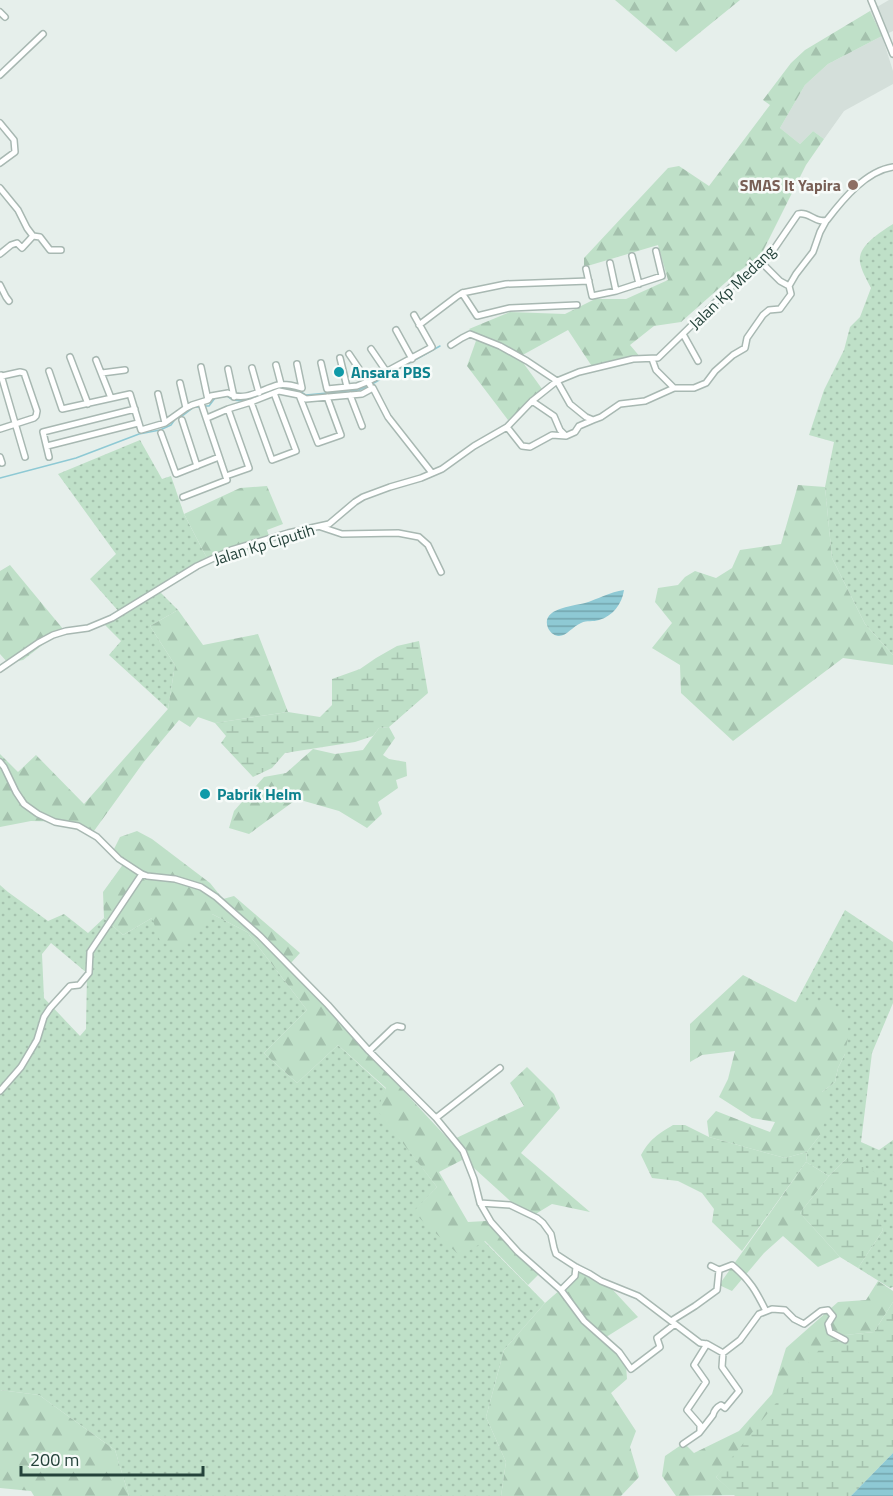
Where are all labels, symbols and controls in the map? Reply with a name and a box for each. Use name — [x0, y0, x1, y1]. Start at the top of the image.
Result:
place label: SMAS It Yapira — [740, 173, 841, 197]
marker: SMAS It Yapira — [846, 178, 860, 192]
street label: Jalan Kp Medang — [683, 239, 781, 335]
place label: Ansara PBS — [351, 360, 431, 384]
marker: Ansara PBS — [332, 365, 346, 379]
street label: Jalan Kp Ciputih — [211, 517, 317, 571]
place label: Pabrik Helm — [217, 782, 302, 806]
marker: Pabrik Helm — [198, 787, 212, 801]
scale bar — [21, 1439, 202, 1477]
text: 200 m — [30, 1446, 79, 1473]

